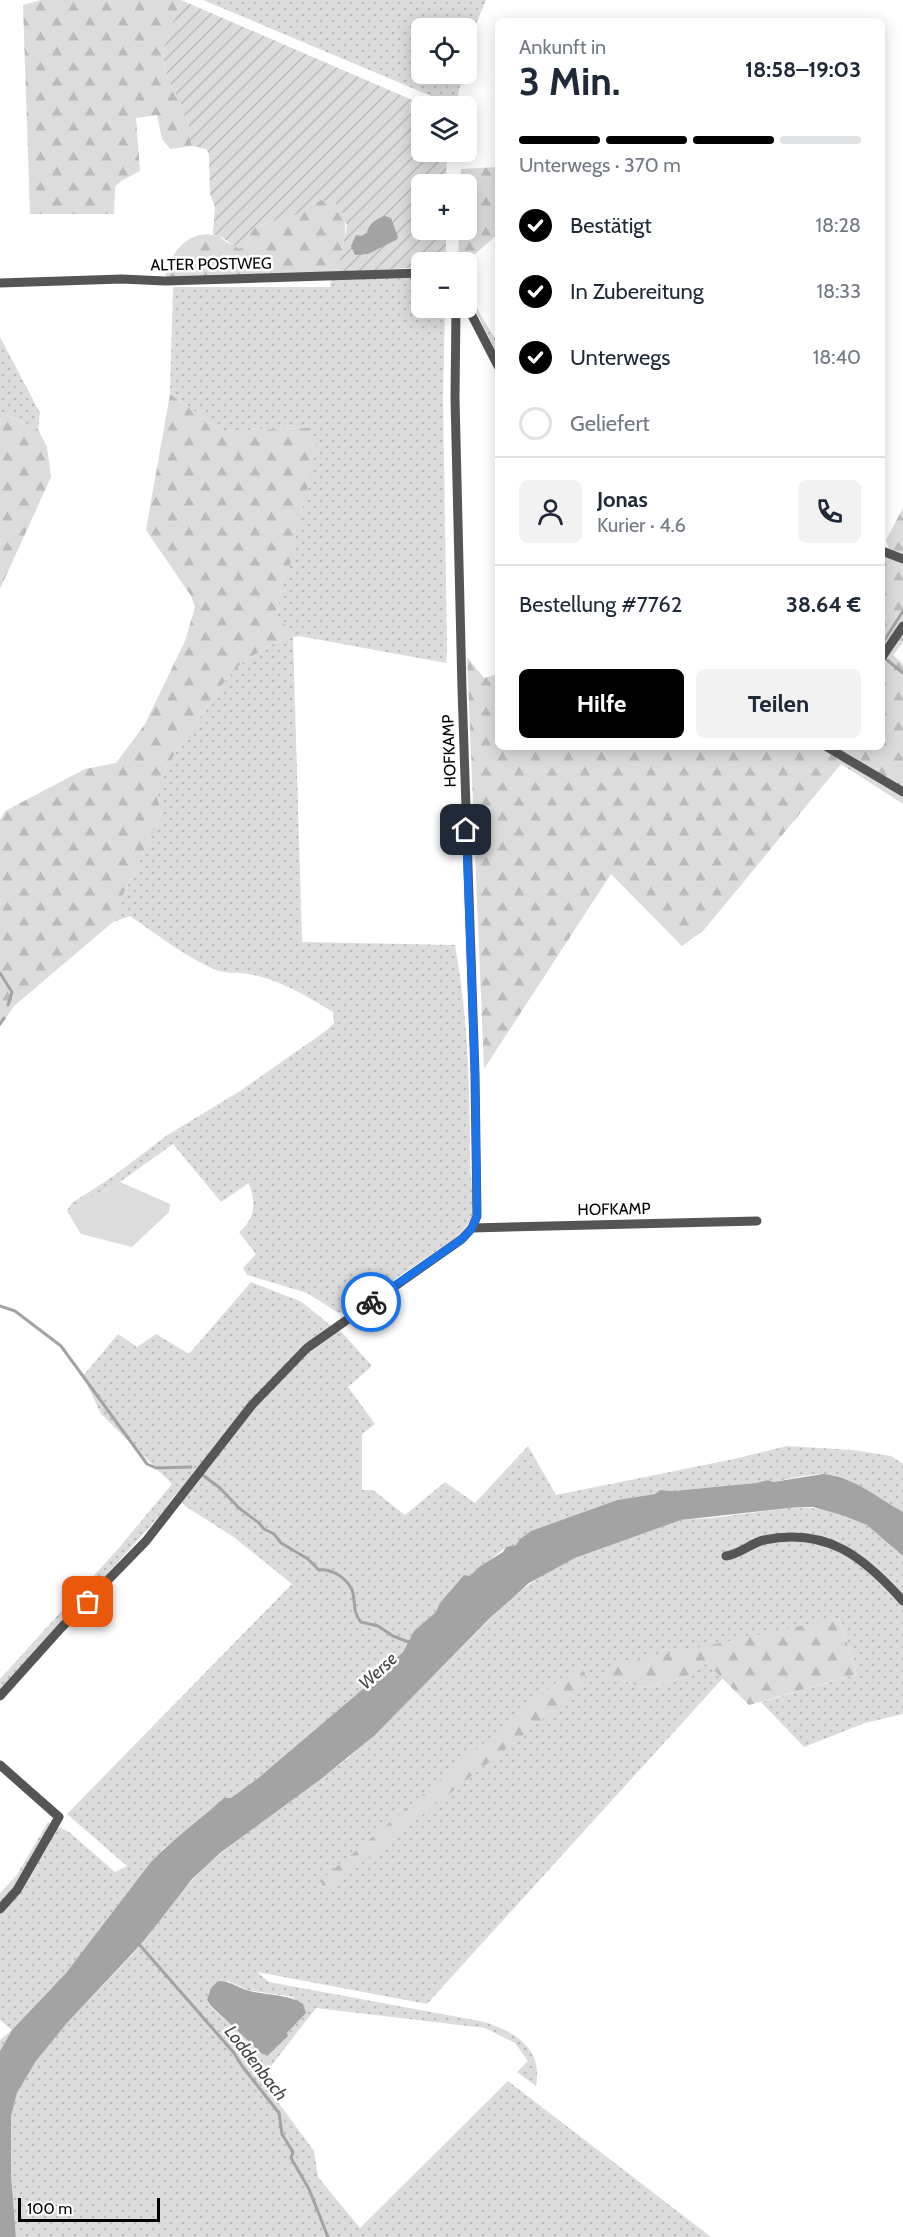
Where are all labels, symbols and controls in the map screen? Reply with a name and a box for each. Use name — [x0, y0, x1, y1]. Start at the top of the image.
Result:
map controls — [411, 18, 477, 318]
button: locate — [411, 18, 477, 84]
text: Ankunft in — [519, 35, 606, 59]
text: 18:58–19:03 — [745, 56, 861, 83]
text: 3 Min. — [519, 57, 620, 105]
button: layers — [411, 96, 477, 162]
text: Unterwegs · 370 m — [519, 153, 681, 177]
button: + — [411, 174, 477, 240]
icon: check — [519, 209, 552, 242]
text: Bestätigt — [570, 212, 652, 239]
text: 18:28 — [816, 213, 861, 237]
button: − — [411, 252, 477, 318]
street label: ALTER POSTWEG — [150, 253, 272, 275]
icon: check — [519, 275, 552, 308]
text: In Zubereitung — [570, 278, 704, 305]
text: 18:33 — [817, 279, 861, 303]
icon: check — [519, 341, 552, 374]
text: Unterwegs — [570, 344, 670, 371]
text: 18:40 — [813, 345, 861, 369]
text: Geliefert — [570, 410, 650, 437]
button: person — [519, 480, 582, 543]
button: phone — [798, 480, 861, 543]
text: Jonas — [597, 486, 648, 513]
text: Kurier · 4.6 — [597, 513, 686, 537]
text: Bestellung #7762 — [519, 591, 682, 618]
text: 38.64 € — [786, 591, 861, 618]
button: Hilfe — [519, 669, 684, 738]
button: Teilen — [696, 669, 861, 738]
street label: HOFKAMP — [438, 714, 460, 788]
pin — [440, 804, 491, 855]
icon: home — [449, 813, 482, 846]
street label: HOFKAMP — [577, 1199, 651, 1219]
courier — [341, 1272, 401, 1332]
icon: bike — [355, 1286, 388, 1319]
pin — [62, 1576, 113, 1627]
icon: bag — [71, 1585, 104, 1618]
water label: Werse — [354, 1648, 402, 1694]
water label: Loddenbach — [220, 2021, 292, 2105]
scale bar — [18, 2195, 160, 2222]
text: 100 m — [27, 2199, 72, 2218]

